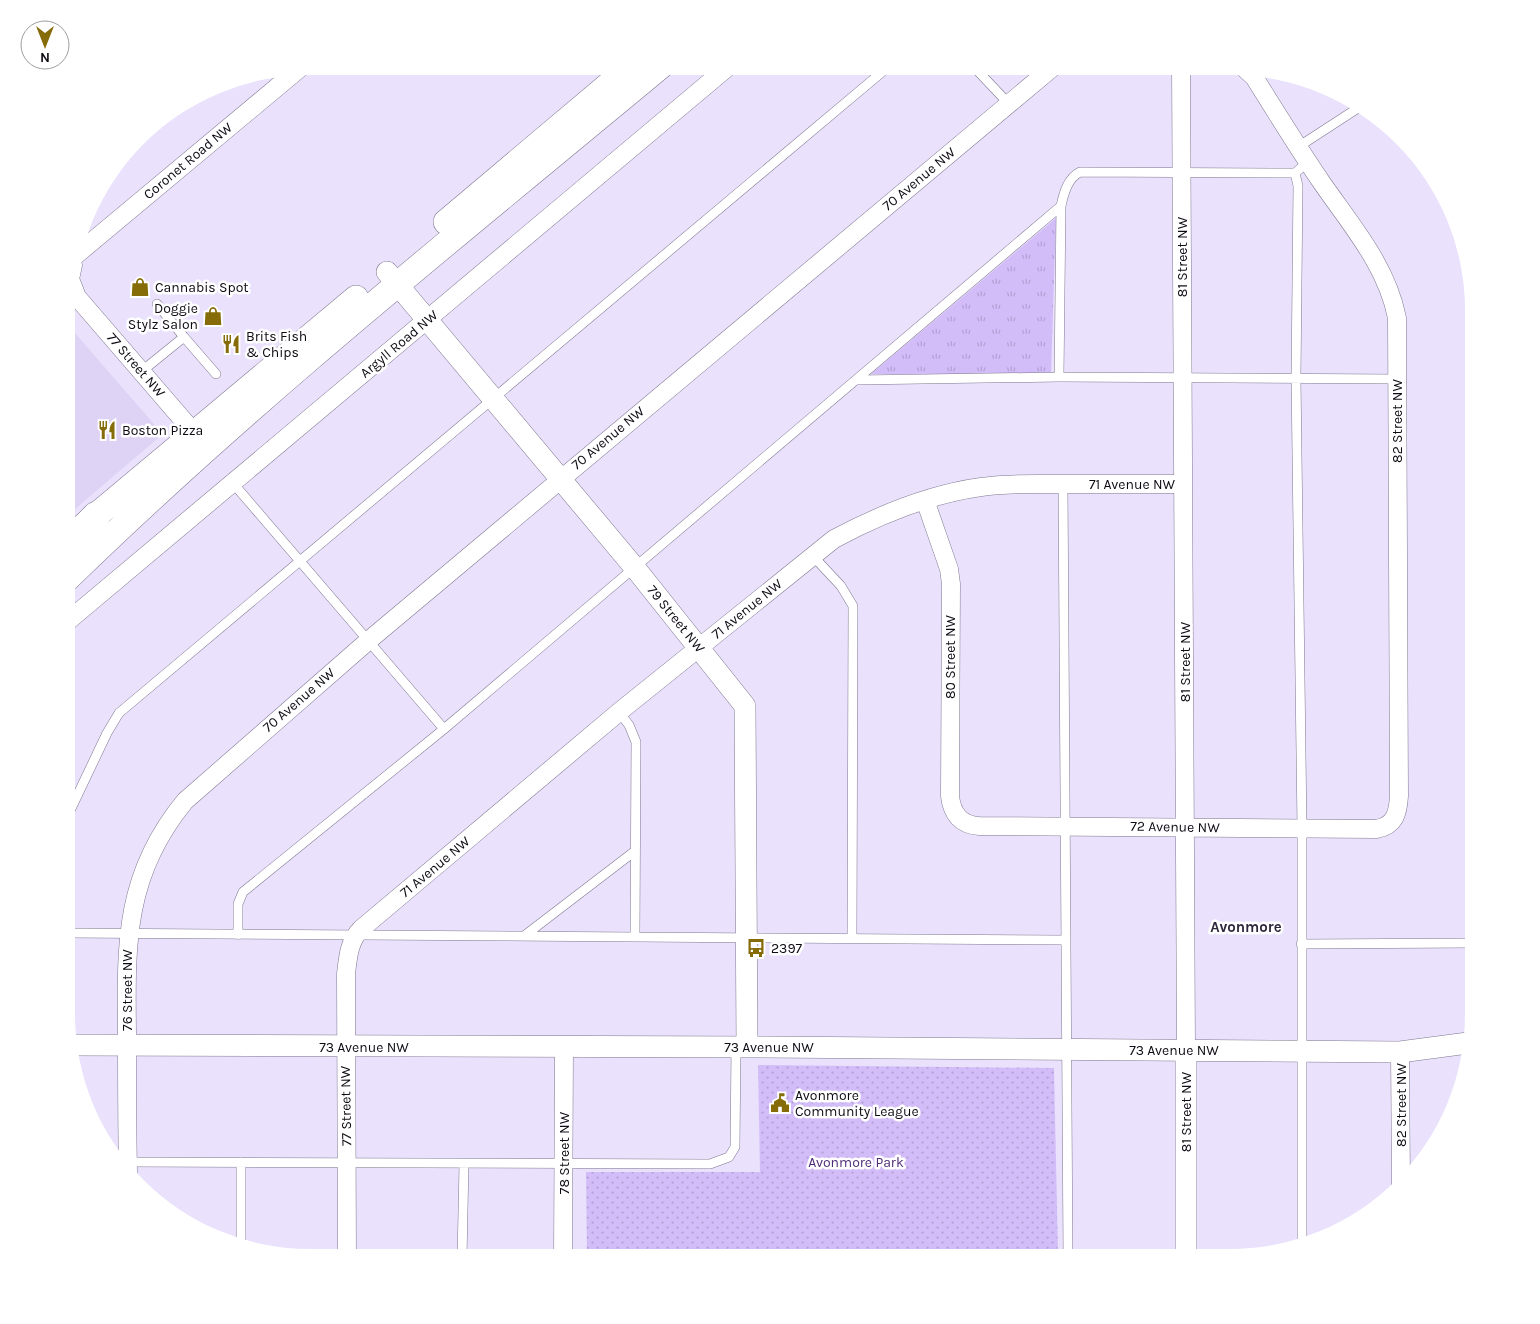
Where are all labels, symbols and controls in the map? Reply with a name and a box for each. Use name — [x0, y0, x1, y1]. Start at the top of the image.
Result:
north arrow — [20, 20, 70, 70]
text: N — [40, 49, 50, 66]
street label: Coronet Road NW — [140, 119, 236, 203]
street label: 70 Avenue NW — [879, 143, 959, 214]
street label: 81 Street NW — [1174, 216, 1191, 297]
shop icon: Cannabis Spot — [129, 276, 151, 298]
place label: Cannabis Spot — [155, 279, 249, 296]
place label: Doggie Stylz Salon — [128, 300, 198, 333]
shop icon: Doggie Stylz Salon — [202, 305, 224, 327]
street label: Argyll Road NW — [357, 306, 442, 381]
place label: Brits Fish & Chips — [246, 328, 307, 361]
street label: 77 Street NW — [103, 329, 169, 401]
restaurant icon: Brits Fish & Chips — [220, 333, 242, 355]
street label: 82 Street NW — [1389, 379, 1406, 463]
street label: 70 Avenue NW — [568, 402, 648, 473]
restaurant icon: Boston Pizza — [96, 419, 118, 441]
place label: Boston Pizza — [122, 422, 203, 439]
street label: 71 Avenue NW — [1089, 476, 1175, 493]
street label: 71 Avenue NW — [708, 575, 786, 643]
street label: 79 Street NW — [644, 582, 709, 657]
street label: 80 Street NW — [942, 614, 959, 699]
street label: 81 Street NW — [1177, 621, 1194, 702]
street label: 70 Avenue NW — [260, 664, 339, 736]
street label: 72 Avenue NW — [1130, 818, 1220, 836]
street label: 71 Avenue NW — [397, 833, 474, 901]
district label: Avonmore — [1210, 918, 1282, 936]
bus stop icon: 2397 — [745, 937, 767, 959]
place label: 2397 — [771, 940, 802, 957]
street label: 76 Street NW — [119, 949, 136, 1031]
street label: 73 Avenue NW — [319, 1039, 409, 1056]
street label: 73 Avenue NW — [724, 1039, 814, 1056]
street label: 73 Avenue NW — [1129, 1042, 1219, 1059]
street label: 82 Street NW — [1393, 1063, 1410, 1147]
street label: 77 Street NW — [337, 1065, 355, 1146]
street label: 81 Street NW — [1178, 1071, 1195, 1152]
place label: Avonmore Community League — [795, 1087, 919, 1120]
public building icon: Avonmore Community League — [769, 1092, 791, 1114]
street label: 78 Street NW — [556, 1111, 573, 1194]
park label: Avonmore Park — [808, 1154, 904, 1171]

